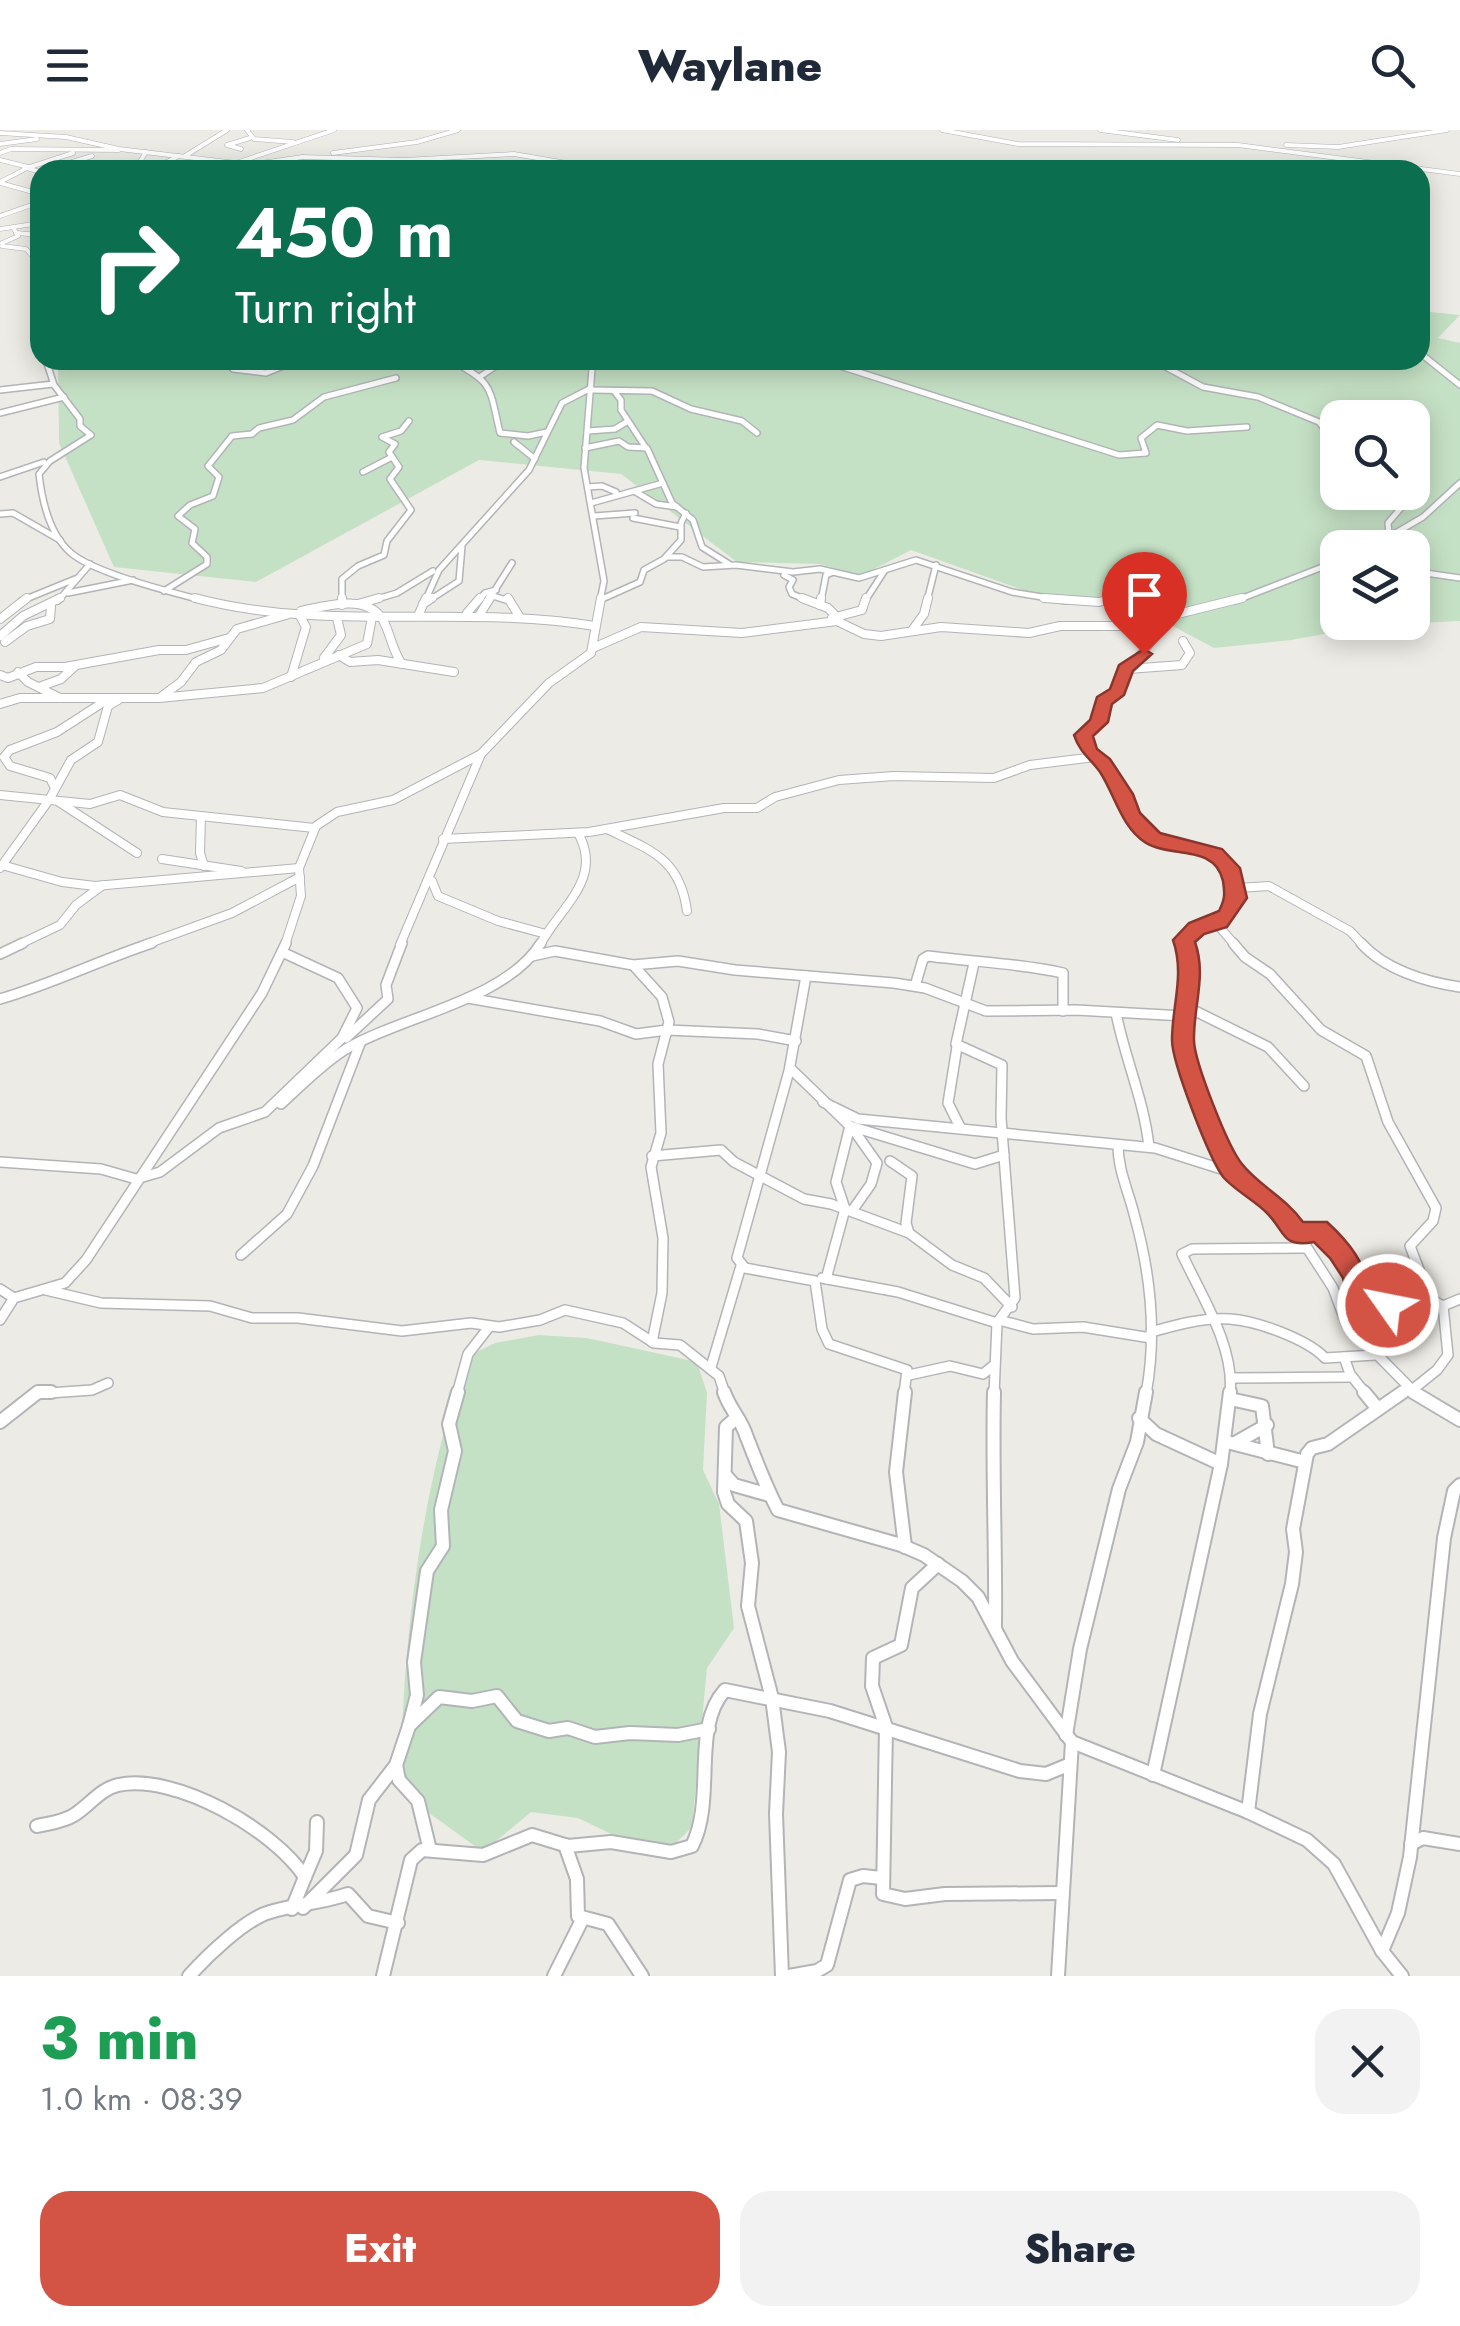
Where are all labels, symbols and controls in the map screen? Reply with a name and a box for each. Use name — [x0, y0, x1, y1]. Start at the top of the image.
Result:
text: Waylane — [638, 33, 822, 98]
icon: menu — [40, 38, 95, 93]
icon: search — [1365, 38, 1420, 93]
text: 450 m — [235, 182, 454, 283]
icon: right — [70, 200, 200, 330]
text: Turn right — [235, 275, 416, 340]
map controls — [1320, 400, 1430, 640]
button: search — [1320, 400, 1430, 510]
button: layers — [1320, 530, 1430, 640]
pin — [1102, 552, 1187, 655]
icon: arrive — [1117, 567, 1172, 622]
position arrow — [1336, 1253, 1440, 1357]
text: 3 min — [40, 1995, 199, 2082]
button: close — [1315, 2009, 1420, 2114]
text: 1.0 km · 08:39 — [40, 2076, 243, 2122]
button: Exit — [40, 2191, 720, 2306]
button: Share — [740, 2191, 1420, 2306]

